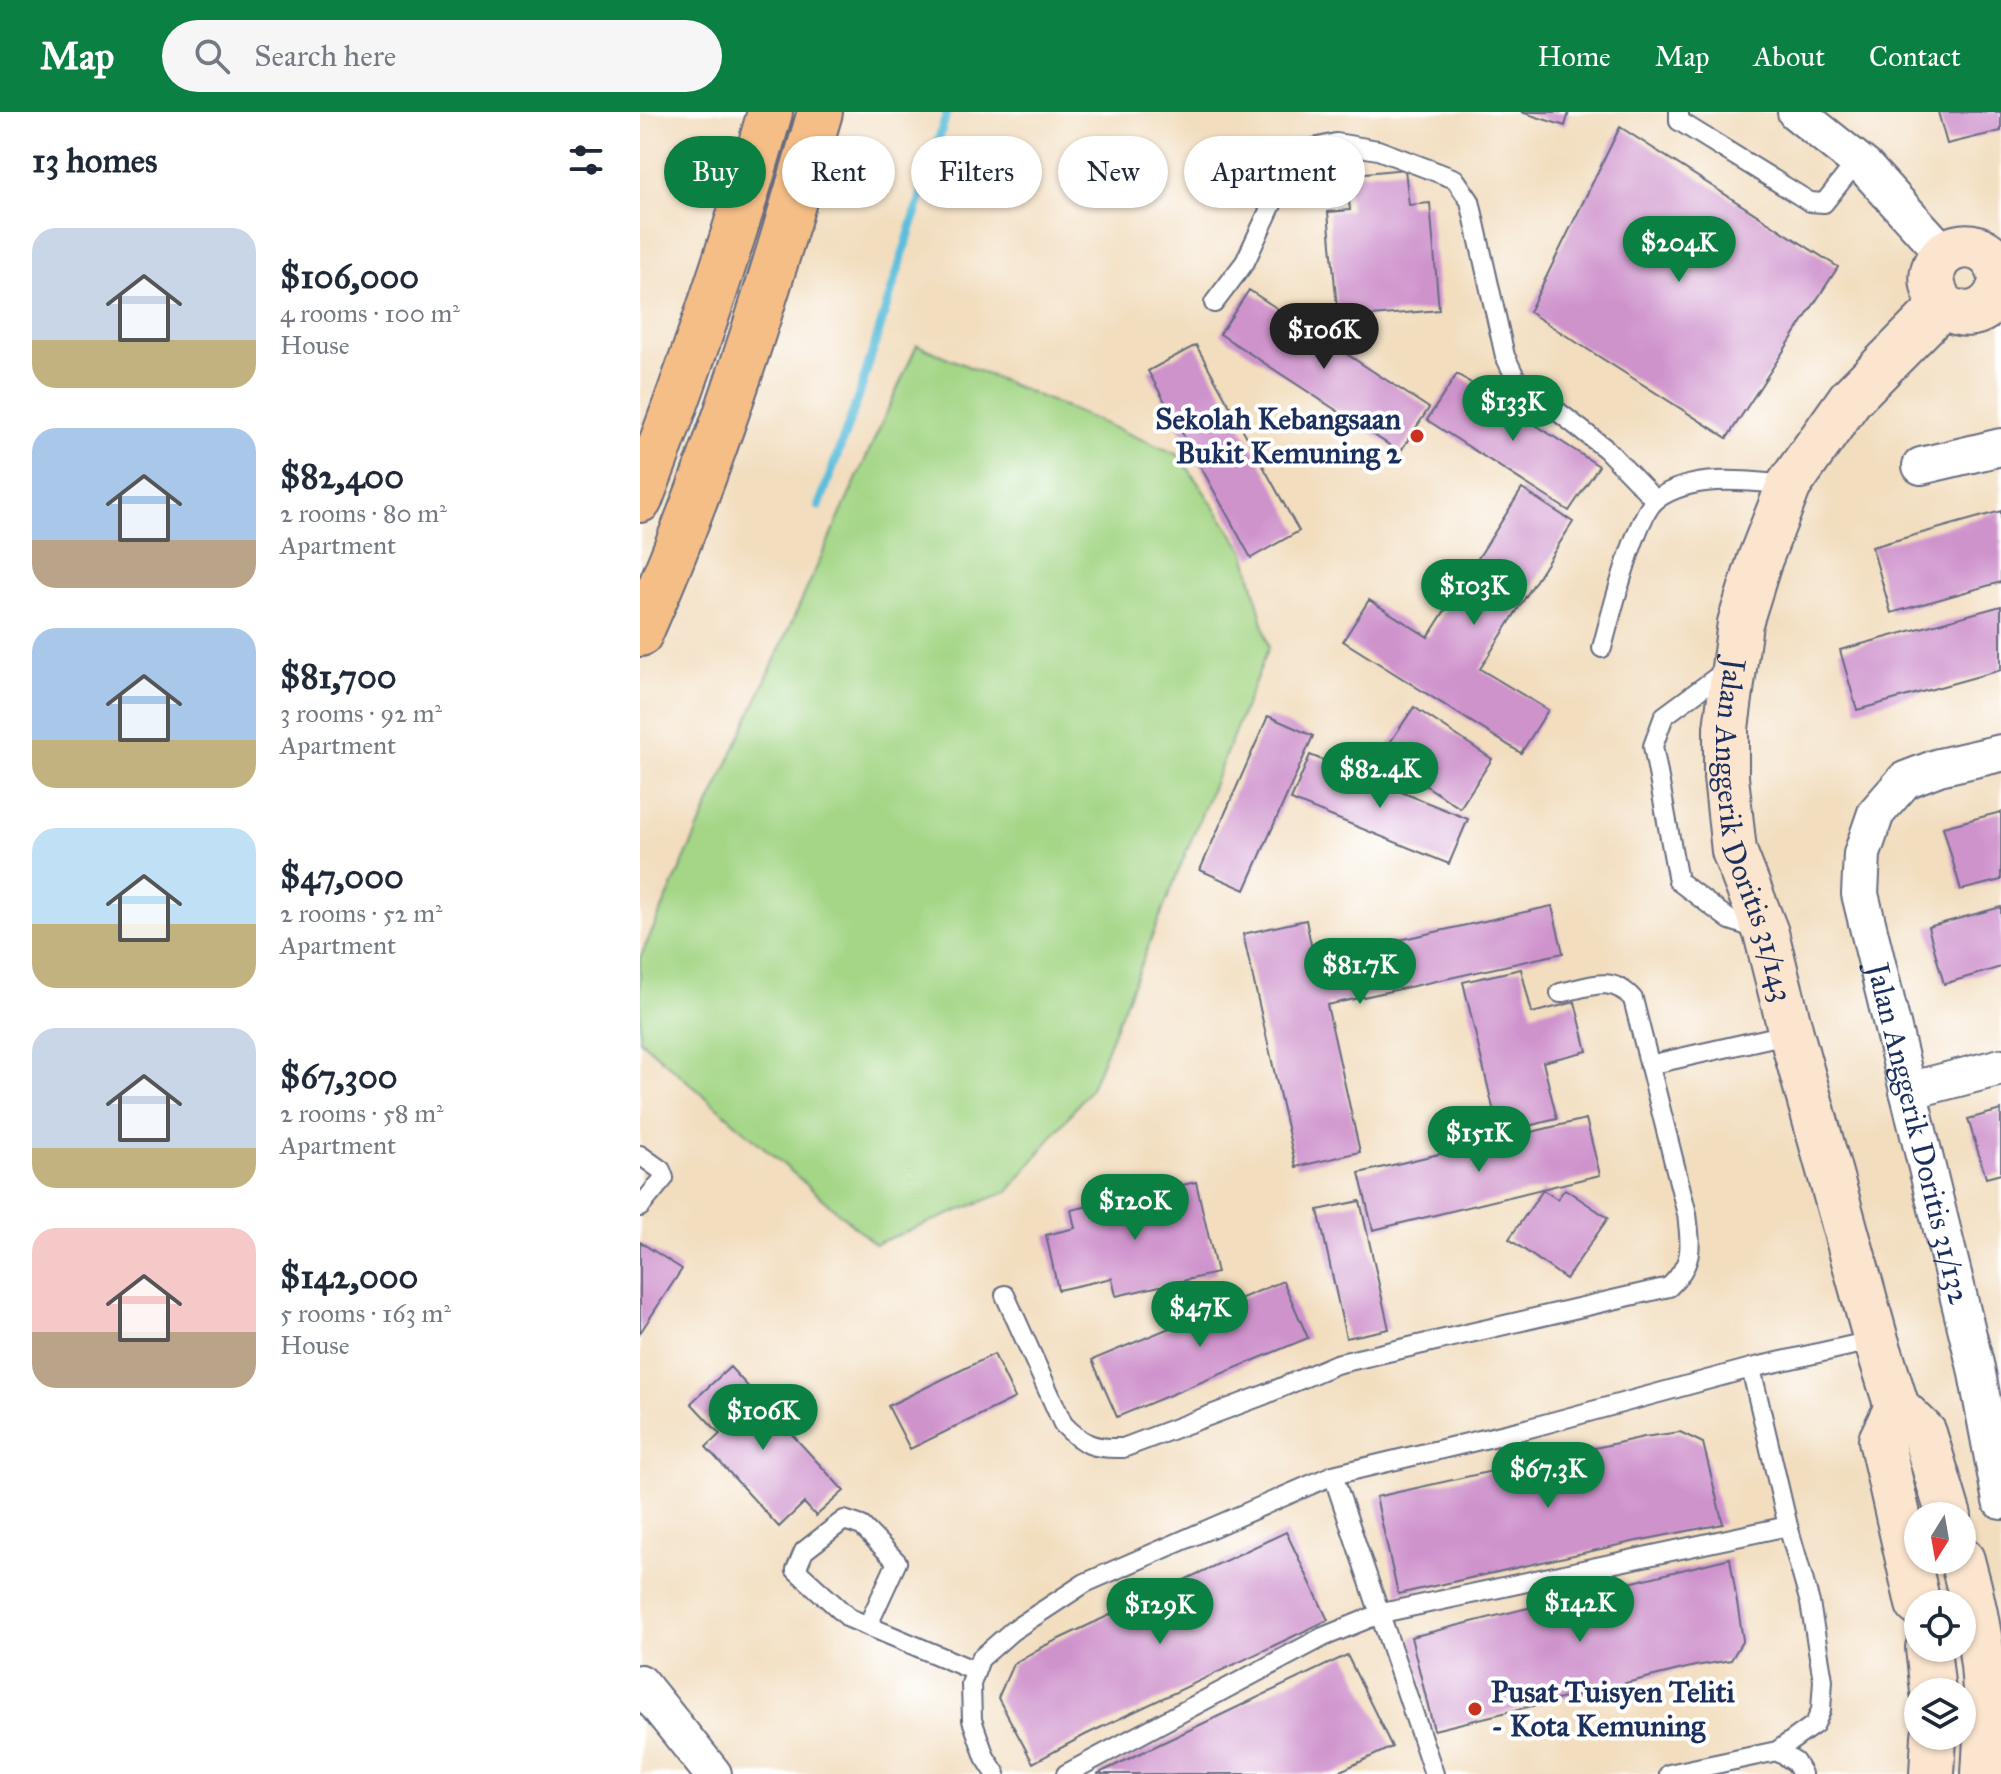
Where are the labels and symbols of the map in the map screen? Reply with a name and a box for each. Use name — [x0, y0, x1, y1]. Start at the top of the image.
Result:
pin: $204K — [1623, 216, 1735, 284]
pin: $106K — [1268, 303, 1380, 371]
pin: $133K — [1457, 375, 1569, 443]
place label: Sekolah Kebangsaan Bukit Kemuning 2 — [1155, 401, 1402, 471]
marker: Sekolah Kebangsaan Bukit Kemuning 2 — [1408, 427, 1426, 445]
pin: $103K — [1418, 559, 1530, 627]
street label: Jalan Anggerik Doritis 31/143 — [1708, 653, 1800, 1005]
pin: $82.4K — [1315, 742, 1445, 810]
pin: $81.7K — [1295, 938, 1425, 1006]
street label: Jalan Anggerik Doritis 31/132 — [1859, 957, 1978, 1308]
pin: $151K — [1423, 1106, 1535, 1174]
pin: $120K — [1079, 1174, 1191, 1242]
pin: $47K — [1153, 1281, 1247, 1349]
pin: $106K — [707, 1384, 819, 1452]
pin: $67.3K — [1483, 1442, 1613, 1510]
north arrow — [1904, 1502, 1976, 1574]
pin: $142K — [1524, 1576, 1636, 1644]
pin: $129K — [1104, 1578, 1216, 1646]
place label: Pusat Tuisyen Teliti - Kota Kemuning — [1491, 1674, 1735, 1744]
marker: Pusat Tuisyen Teliti - Kota Kemuning — [1466, 1700, 1484, 1718]

